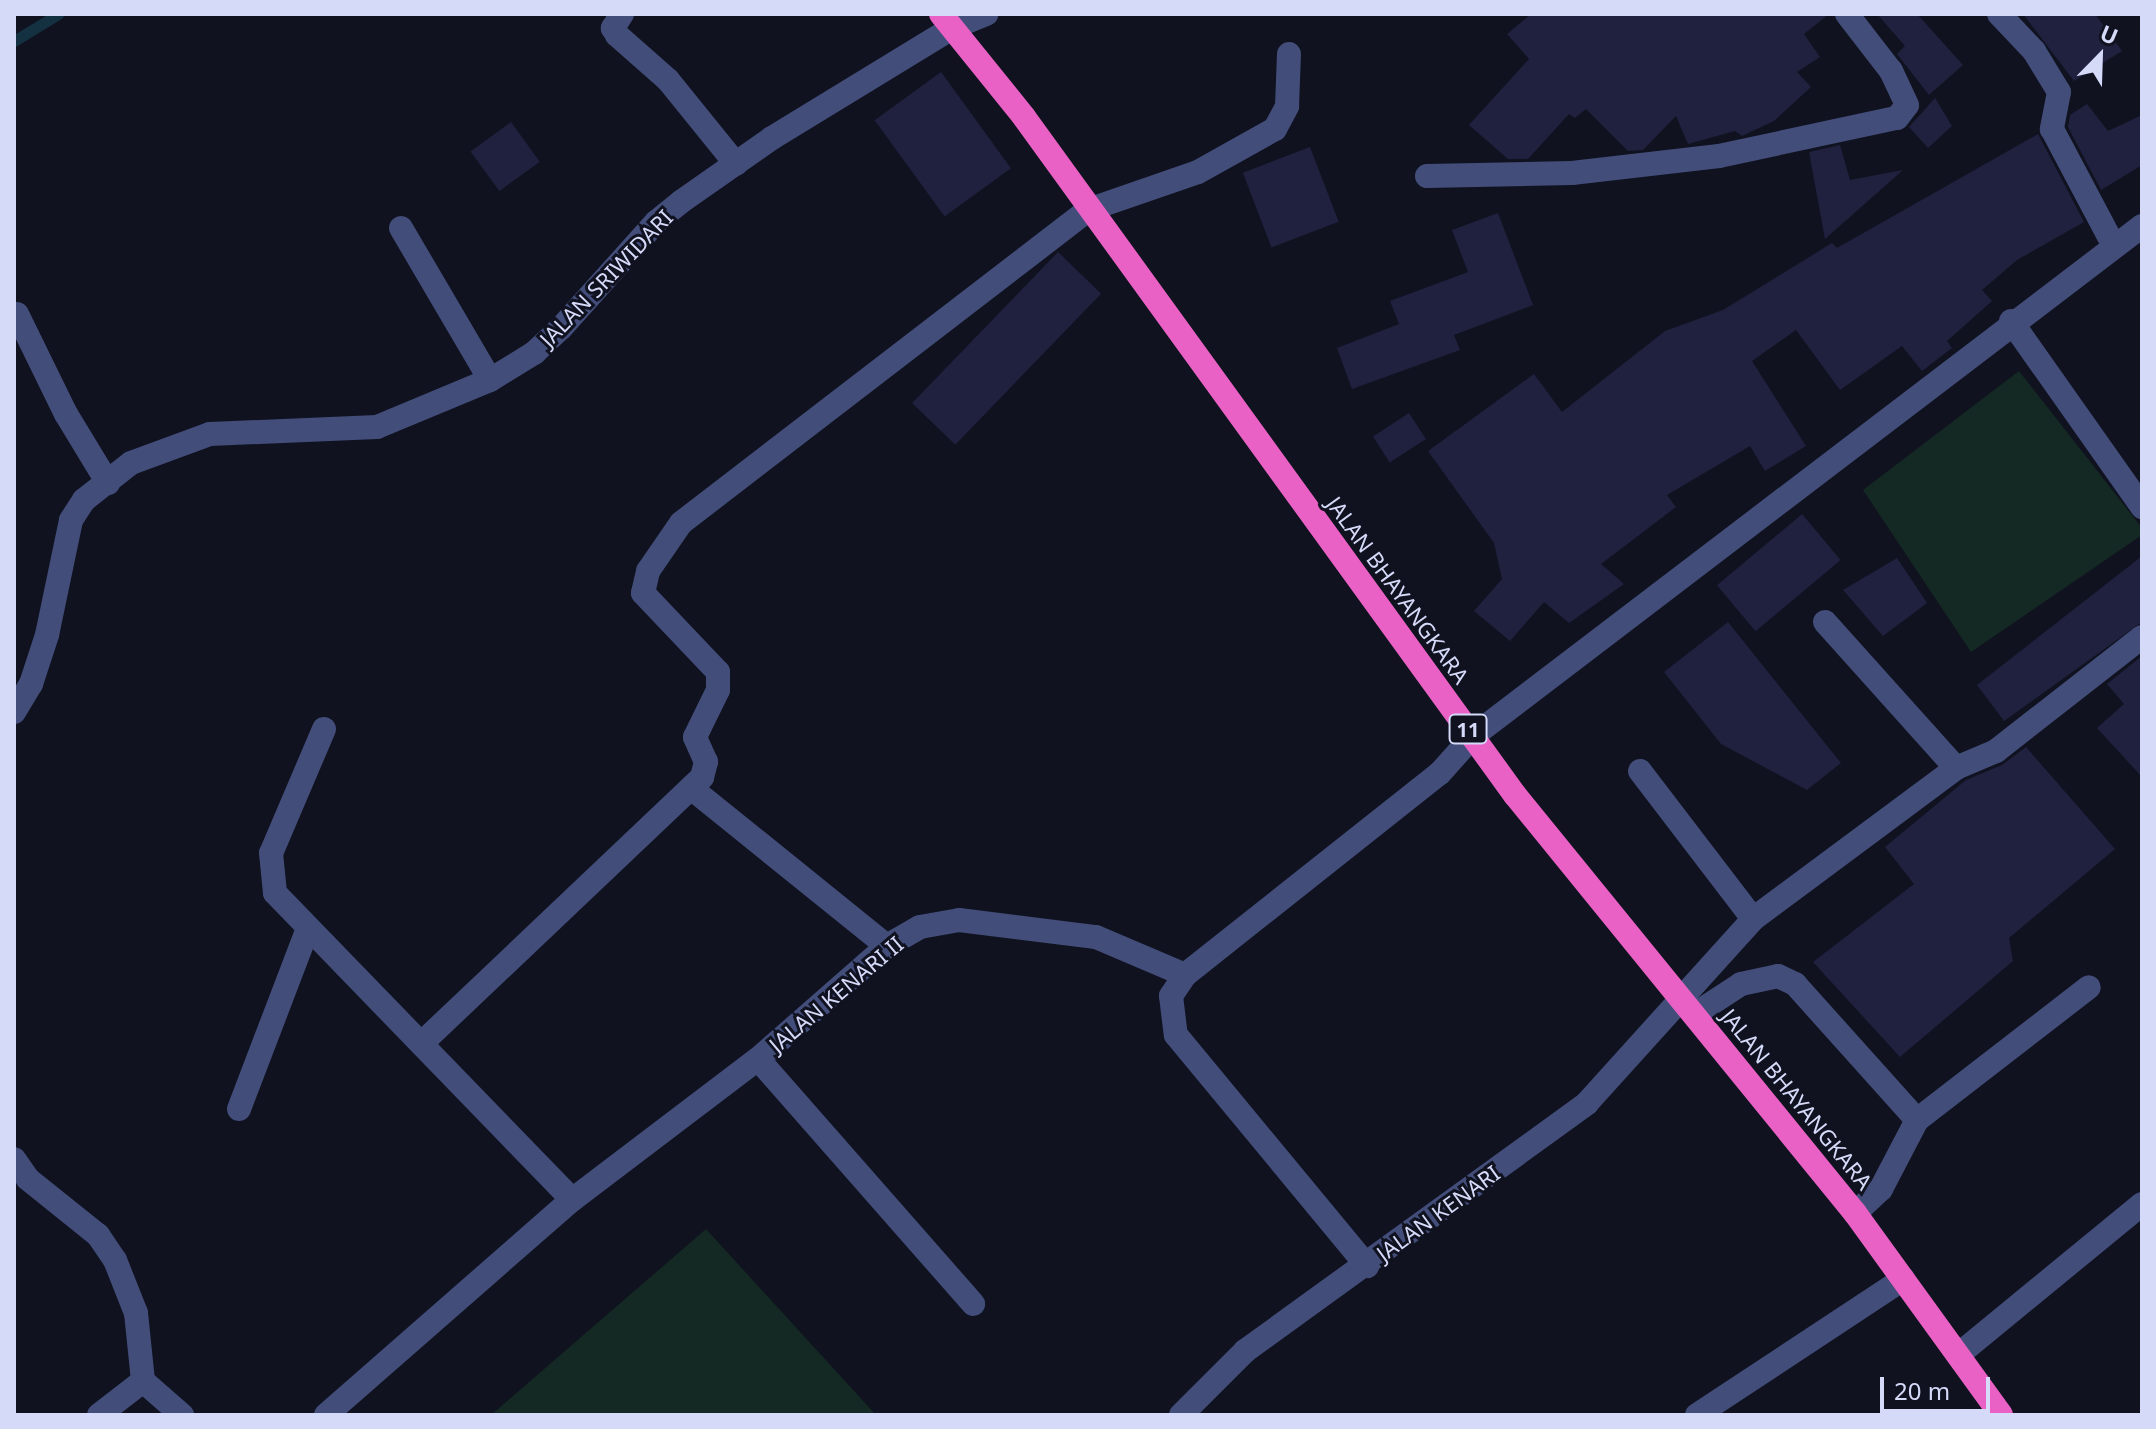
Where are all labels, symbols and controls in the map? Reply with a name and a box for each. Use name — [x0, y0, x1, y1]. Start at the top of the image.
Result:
north arrow — [2060, 16, 2140, 96]
text: U — [2096, 17, 2123, 51]
street label: JALAN SRIWIDARI — [534, 204, 678, 352]
street label: JALAN BHAYANGKARA — [1321, 491, 1475, 689]
road number: 11 — [1448, 713, 1488, 745]
street label: JALAN KENARI II — [764, 930, 908, 1058]
street label: JALAN BHAYANGKARA — [1716, 1003, 1878, 1195]
street label: JALAN KENARI — [1371, 1159, 1505, 1267]
scale bar — [1884, 1361, 1994, 1411]
text: 20 m — [1894, 1374, 1950, 1407]

